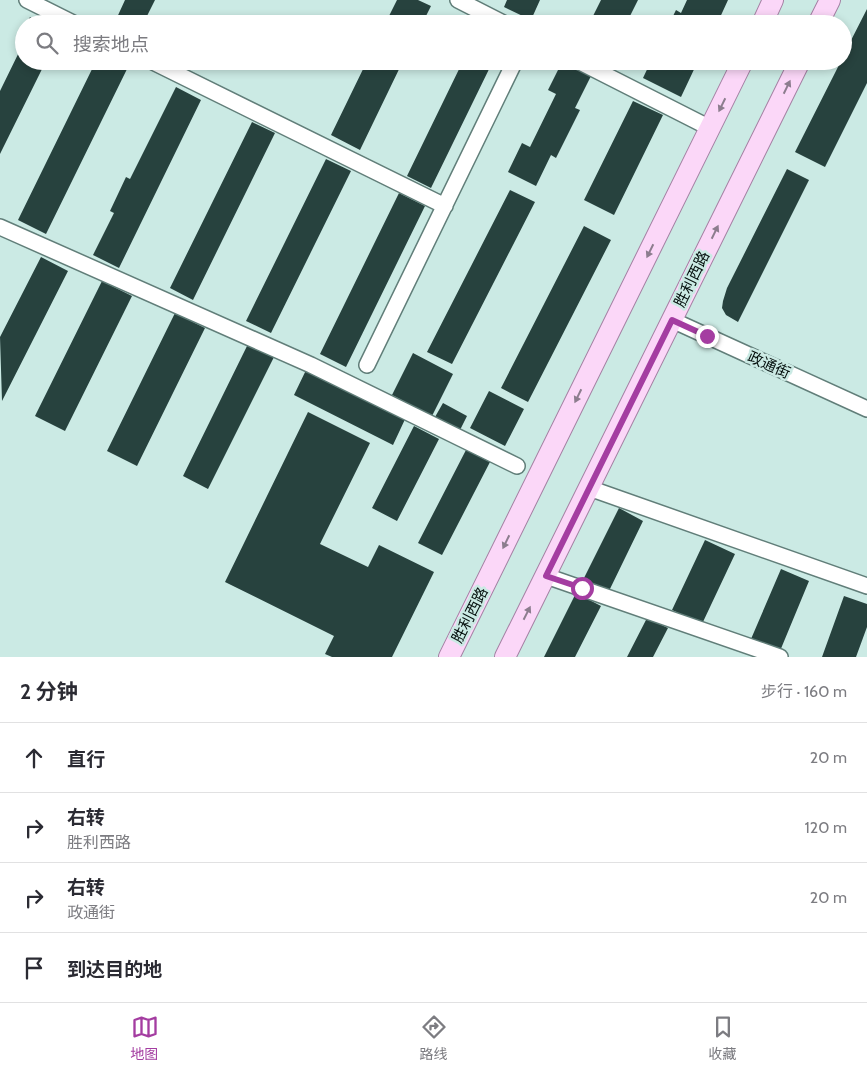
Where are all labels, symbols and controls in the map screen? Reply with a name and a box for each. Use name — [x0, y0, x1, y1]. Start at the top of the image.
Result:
search box — [15, 15, 852, 70]
icon: search — [33, 29, 61, 57]
text: 搜索地点 — [73, 33, 149, 56]
one-way arrow — [783, 80, 791, 94]
one-way arrow — [717, 98, 725, 112]
one-way arrow — [711, 225, 719, 240]
one-way arrow — [646, 244, 654, 258]
street label: 胜利西路 — [671, 248, 713, 310]
route end — [696, 325, 719, 348]
street label: 政通街 — [745, 348, 793, 382]
one-way arrow — [574, 389, 582, 404]
one-way arrow — [502, 535, 510, 549]
route start — [571, 577, 594, 600]
street label: 胜利西路 — [448, 584, 492, 646]
one-way arrow — [523, 606, 531, 621]
text: 2 分钟 — [20, 679, 78, 704]
text: 步行 · 160 m — [761, 682, 847, 701]
icon: ahead — [20, 744, 48, 772]
text: 直行 — [67, 748, 105, 771]
text: 20 m — [810, 748, 847, 767]
text: 右转 — [67, 806, 105, 829]
icon: right — [20, 814, 48, 842]
text: 120 m — [805, 818, 847, 837]
text: 胜利西路 — [67, 833, 131, 852]
text: 右转 — [67, 876, 105, 899]
icon: right — [20, 884, 48, 912]
text: 20 m — [810, 888, 847, 907]
text: 政通街 — [67, 903, 115, 922]
icon: arrive — [20, 954, 48, 982]
text: 到达目的地 — [67, 958, 162, 981]
tab: 地图 — [131, 1013, 159, 1063]
tab: 路线 — [420, 1013, 448, 1063]
tab: 收藏 — [709, 1013, 737, 1063]

